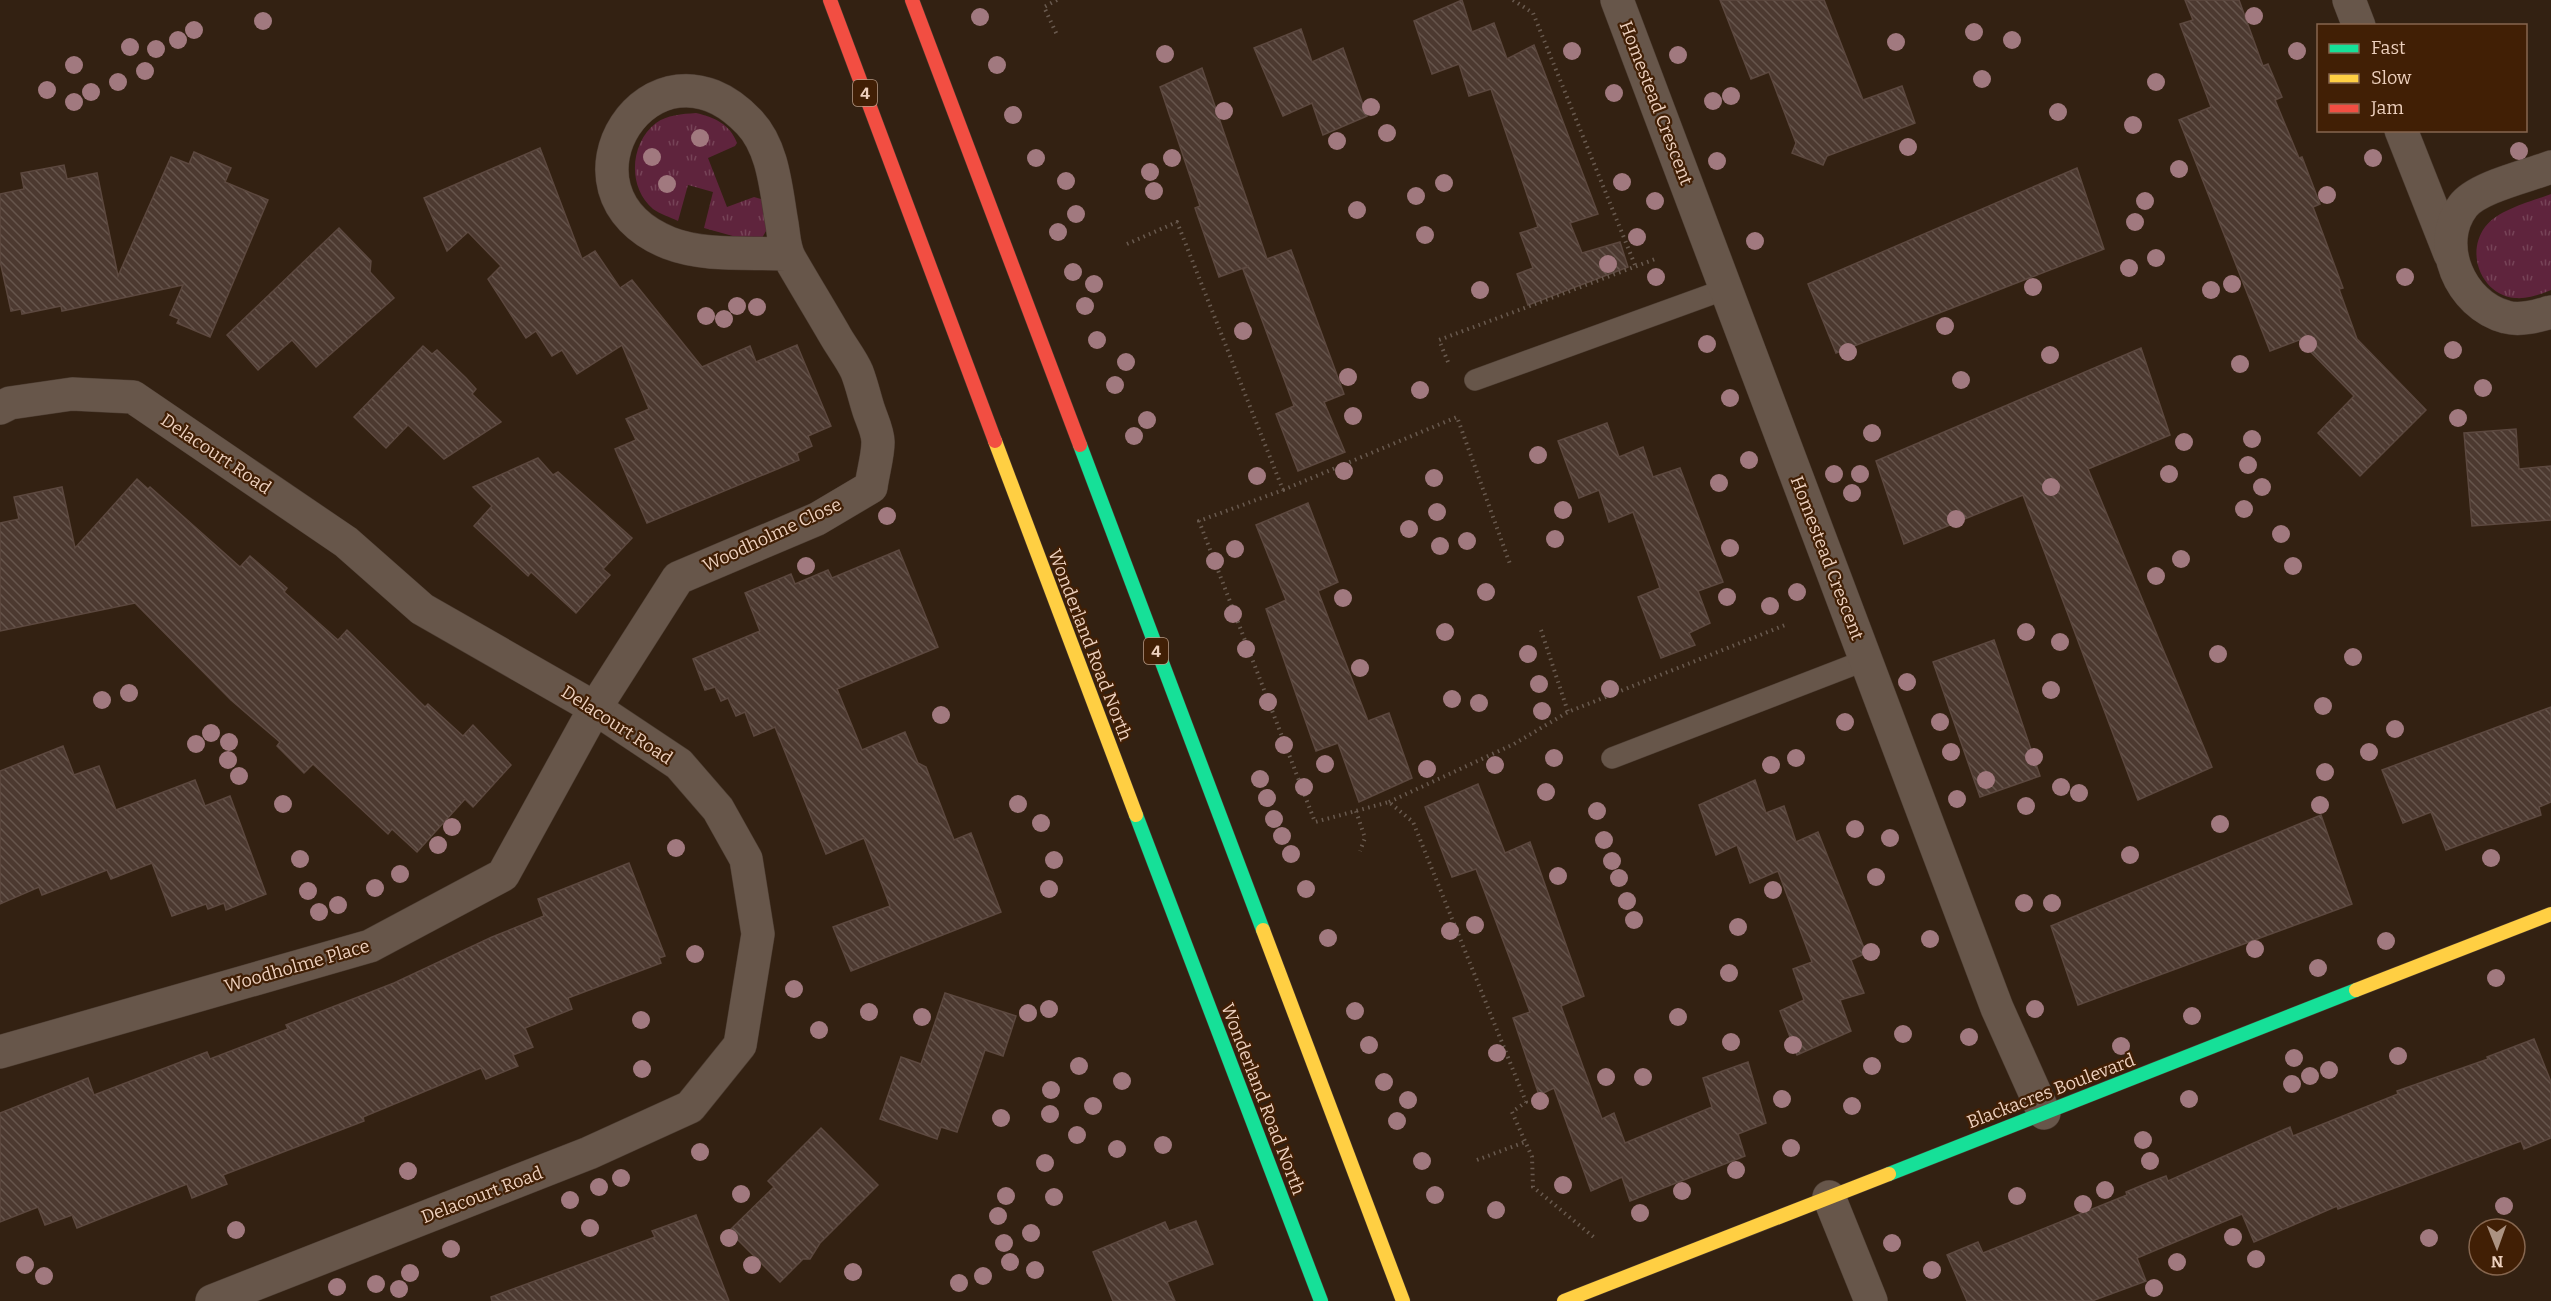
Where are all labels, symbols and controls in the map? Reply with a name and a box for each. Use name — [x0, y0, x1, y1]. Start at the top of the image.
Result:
street label: Homestead Crescent — [1615, 18, 1698, 189]
legend — [2317, 24, 2527, 132]
text: Fast — [2371, 37, 2406, 59]
text: Slow — [2371, 67, 2412, 89]
road number: 4 — [853, 80, 877, 106]
text: Jam — [2370, 97, 2404, 119]
street label: Delacourt Road — [157, 409, 276, 499]
street label: Homestead Crescent — [1786, 473, 1869, 644]
street label: Woodholme Close — [699, 493, 845, 577]
street label: Wonderland Road North — [1043, 546, 1137, 744]
road number: 4 — [1144, 638, 1168, 664]
street label: Delacourt Road — [557, 681, 677, 769]
street label: Woodholme Place — [222, 935, 372, 997]
street label: Wonderland Road North — [1216, 1000, 1310, 1198]
street label: Blackacres Boulevard — [1964, 1049, 2138, 1133]
street label: Delacourt Road — [418, 1162, 546, 1228]
north arrow — [2467, 1217, 2527, 1277]
text: N — [2491, 1252, 2504, 1271]

